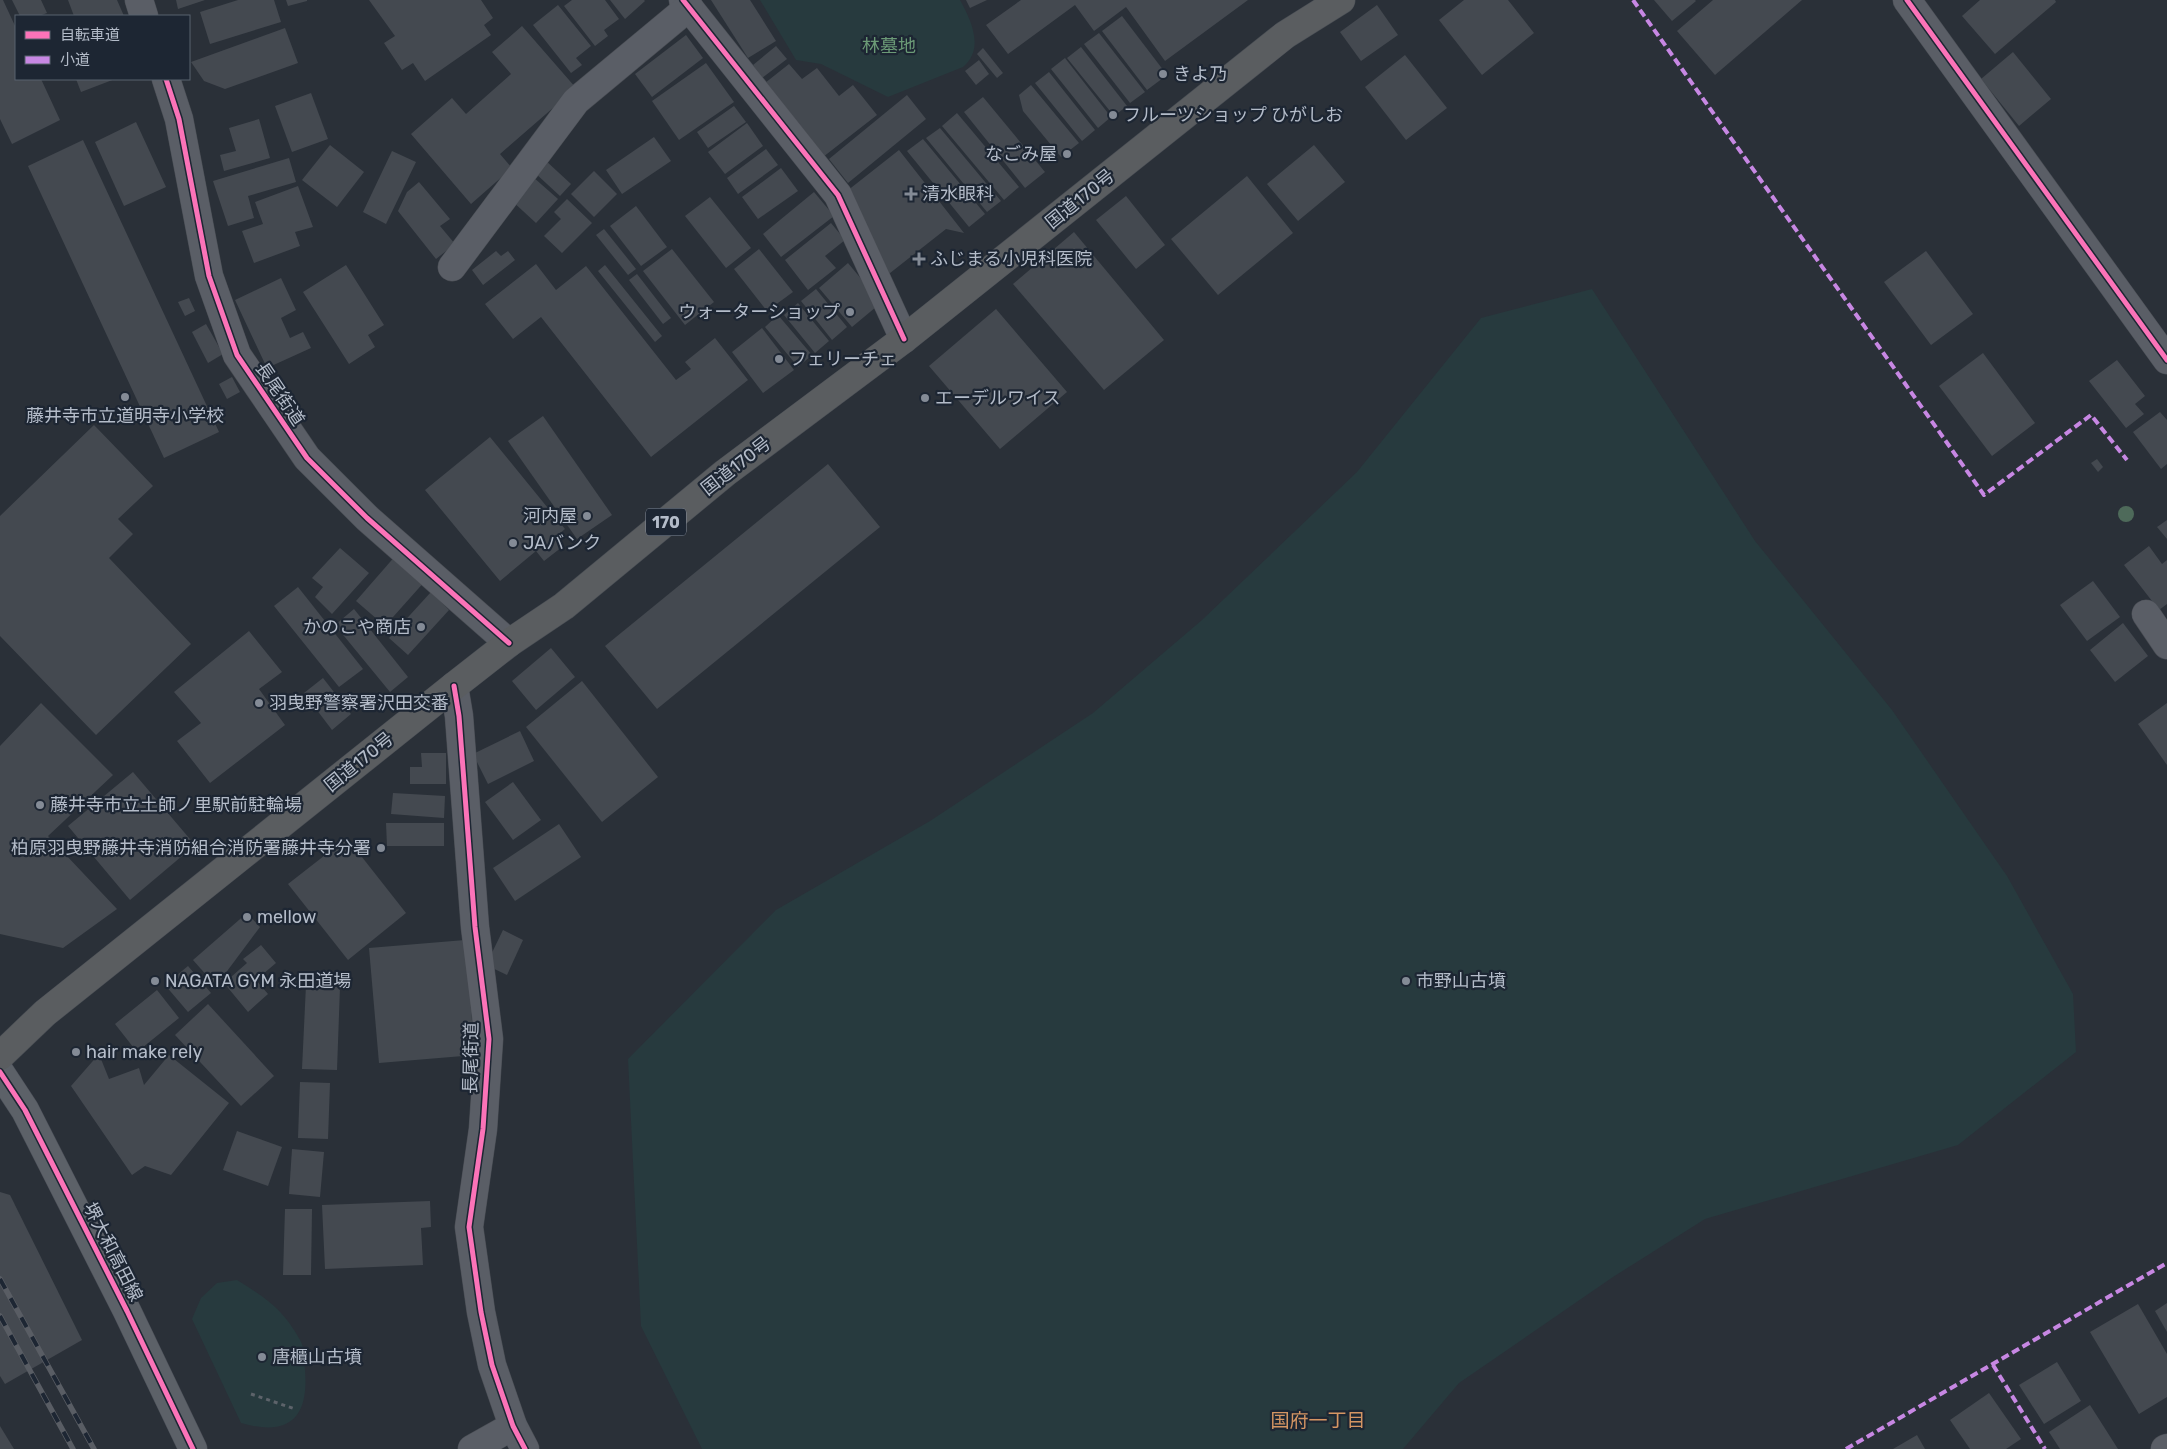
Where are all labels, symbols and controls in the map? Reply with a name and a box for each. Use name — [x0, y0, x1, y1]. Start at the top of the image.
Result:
legend — [15, 15, 190, 80]
text: 自転車道 — [60, 26, 120, 44]
park label: 林墓地 — [862, 35, 916, 57]
text: 小道 — [60, 51, 90, 69]
place label: きよ乃 — [1173, 63, 1227, 85]
marker: きよ乃 — [1157, 68, 1169, 80]
place label: フルーツショップ ひがしお — [1123, 104, 1343, 126]
marker: フルーツショップ ひがしお — [1107, 109, 1119, 121]
place label: なごみ屋 — [985, 143, 1057, 165]
marker: なごみ屋 — [1061, 148, 1073, 160]
street label: 国道170号 — [1041, 165, 1119, 233]
place label: 清水眼科 — [922, 183, 994, 205]
marker: 清水眼科 — [904, 187, 918, 201]
place label: ふじまる小児科医院 — [930, 248, 1092, 270]
marker: ふじまる小児科医院 — [912, 252, 926, 266]
place label: ウォーターショップ — [678, 301, 840, 323]
marker: ウォーターショップ — [844, 306, 856, 318]
place label: フェリーチェ — [789, 348, 897, 370]
marker: フェリーチェ — [773, 353, 785, 365]
street label: 長尾街道 — [251, 358, 309, 430]
place label: エーデルワイス — [935, 387, 1060, 409]
marker: 藤井寺市立道明寺小学校 — [119, 391, 131, 403]
marker: エーデルワイス — [919, 392, 931, 404]
place label: 藤井寺市立道明寺小学校 — [26, 405, 224, 427]
street label: 国道170号 — [697, 432, 775, 500]
place label: 河内屋 — [523, 505, 577, 527]
road number: 170 — [646, 508, 686, 536]
marker: 河内屋 — [581, 510, 593, 522]
place label: JAバンク — [523, 532, 601, 554]
marker: JAバンク — [507, 537, 519, 549]
place label: かのこや商店 — [303, 616, 411, 638]
marker: かのこや商店 — [415, 621, 427, 633]
place label: 羽曳野警察署沢田交番 — [269, 692, 449, 714]
marker: 羽曳野警察署沢田交番 — [253, 697, 265, 709]
street label: 国道170号 — [320, 728, 398, 796]
place label: 藤井寺市立土師ノ里駅前駐輪場 — [50, 794, 302, 816]
marker: 藤井寺市立土師ノ里駅前駐輪場 — [34, 799, 46, 811]
place label: 柏原羽曳野藤井寺消防組合消防署藤井寺分署 — [11, 837, 371, 859]
marker: 柏原羽曳野藤井寺消防組合消防署藤井寺分署 — [375, 842, 387, 854]
place label: mellow — [257, 906, 316, 928]
marker: mellow — [241, 911, 253, 923]
place label: NAGATA GYM 永田道場 — [165, 970, 351, 992]
place label: 市野山古墳 — [1416, 970, 1506, 992]
marker: NAGATA GYM 永田道場 — [149, 975, 161, 987]
marker: 市野山古墳 — [1400, 975, 1412, 987]
street label: 長尾街道 — [459, 1022, 483, 1094]
place label: hair make rely — [86, 1041, 202, 1063]
marker: hair make rely — [70, 1046, 82, 1058]
street label: 堺大和高田線 — [79, 1199, 147, 1305]
place label: 唐櫃山古墳 — [272, 1346, 362, 1368]
marker: 唐櫃山古墳 — [256, 1351, 268, 1363]
district label: 国府一丁目 — [1270, 1409, 1366, 1432]

